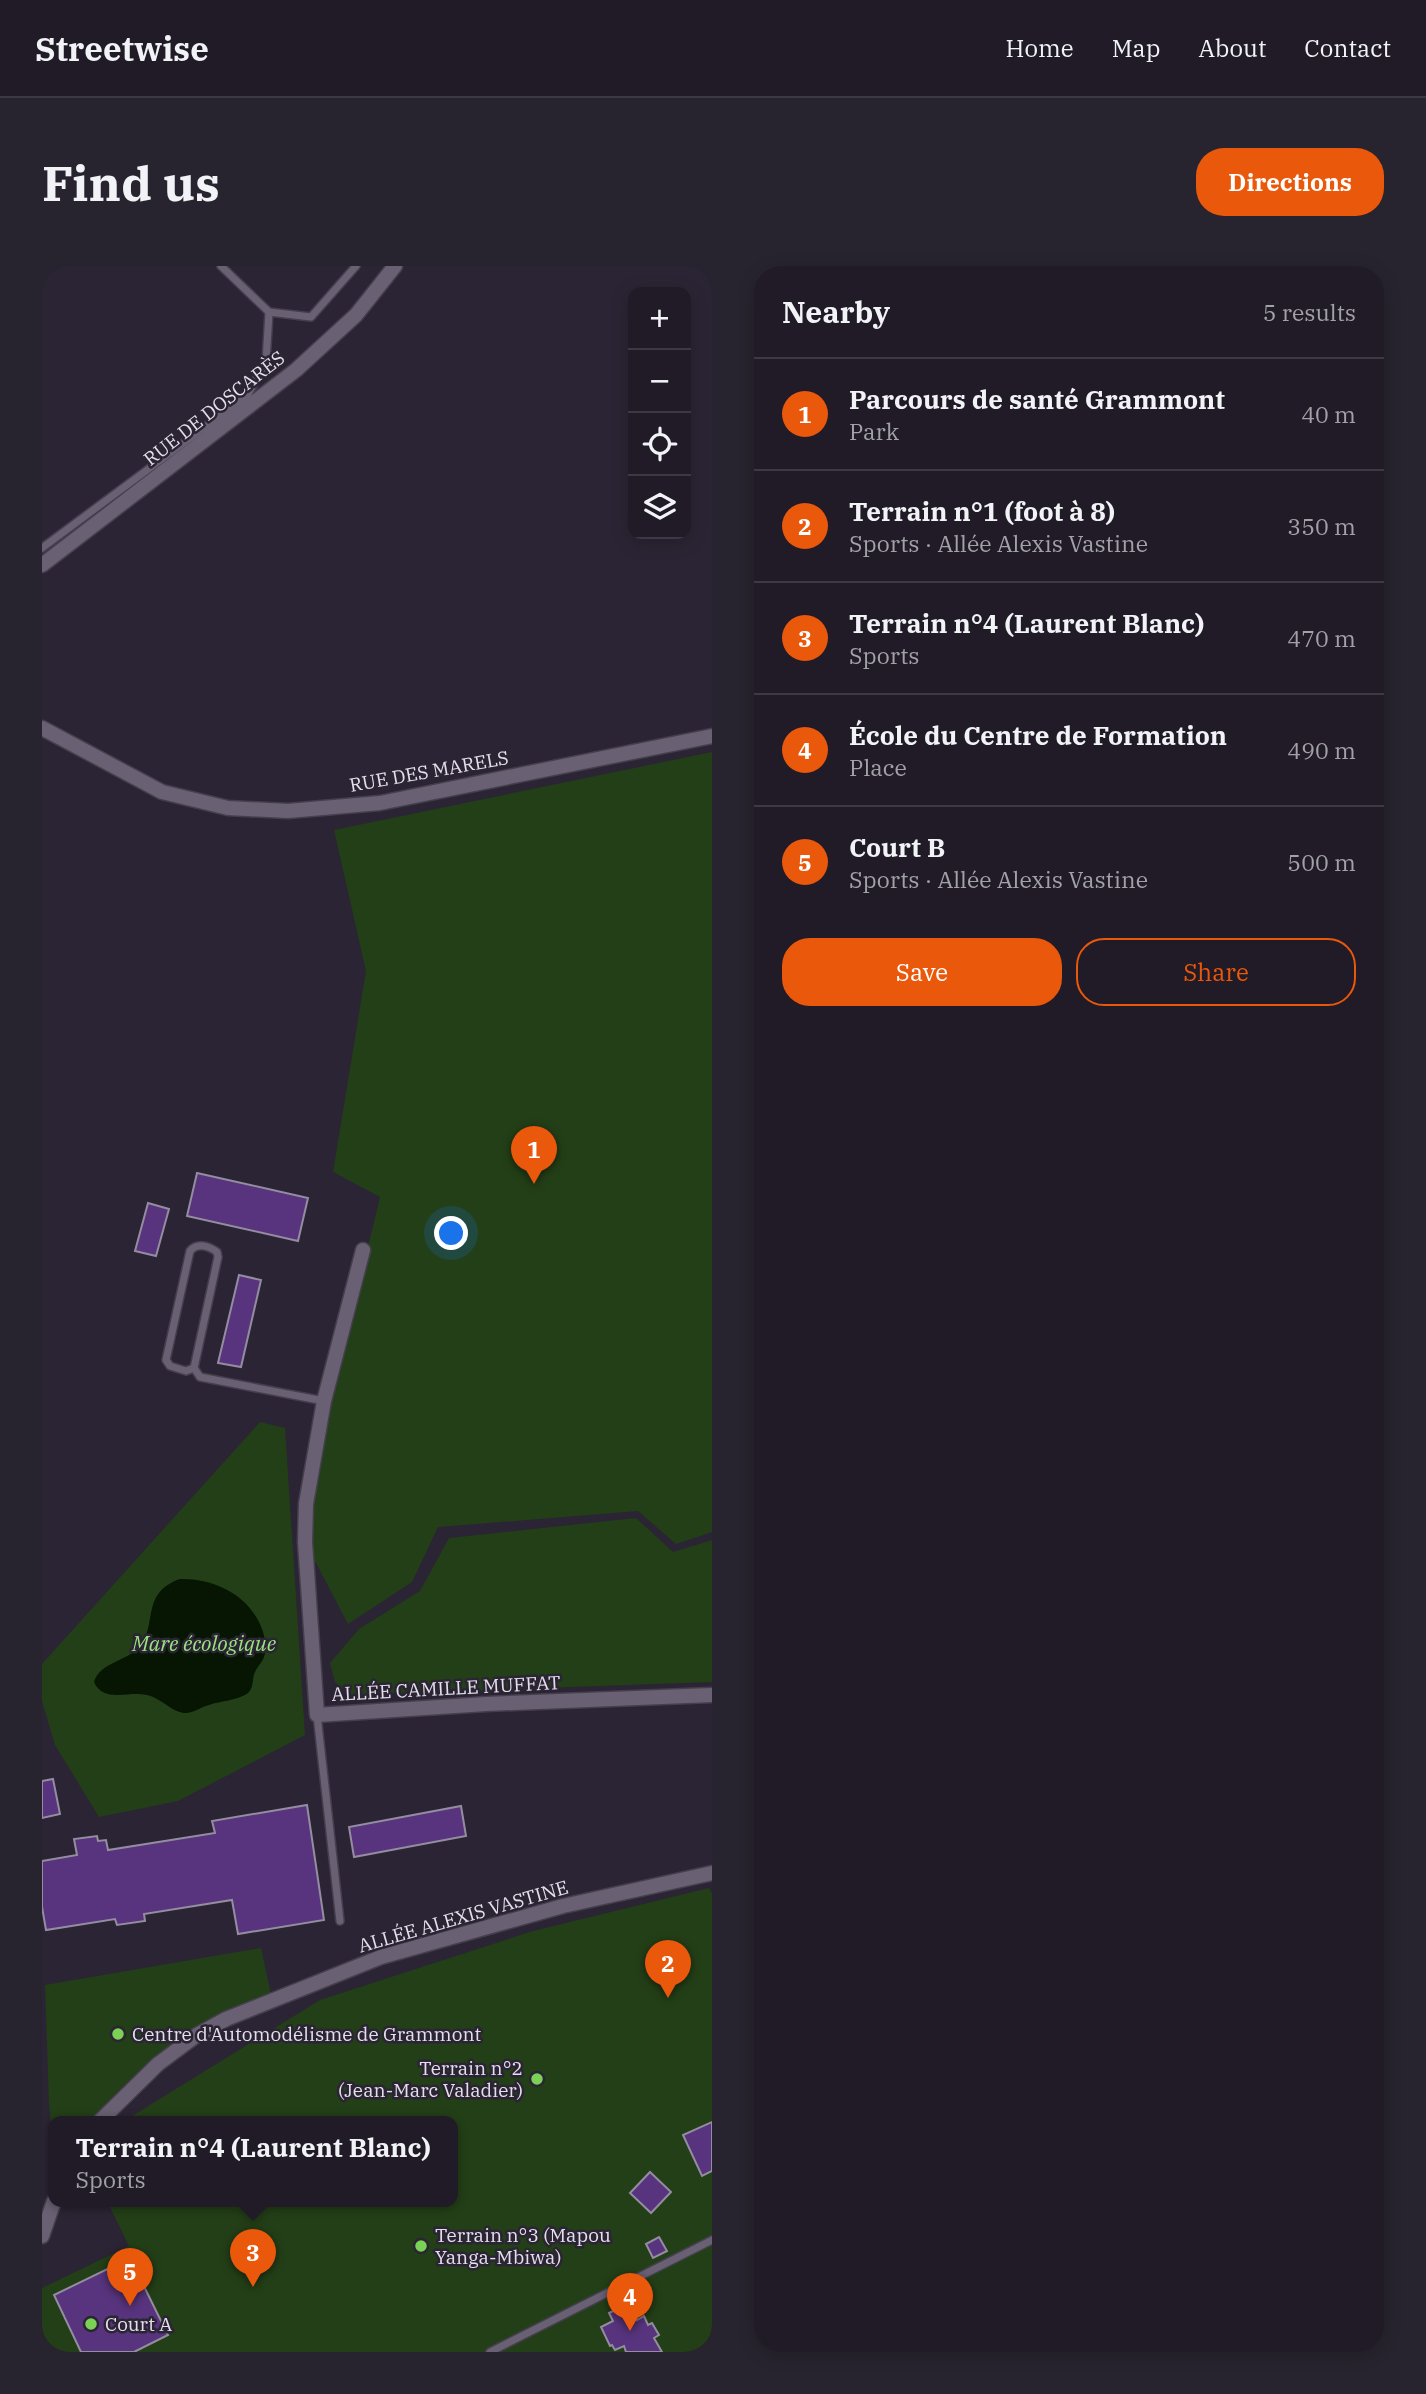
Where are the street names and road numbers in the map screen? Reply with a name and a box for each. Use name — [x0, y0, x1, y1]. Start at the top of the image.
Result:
street label: RUE DE DOSCARÈS — [139, 345, 289, 471]
street label: RUE DES MARELS — [348, 745, 510, 797]
street label: ALLÉE CAMILLE MUFFAT — [331, 1670, 561, 1706]
street label: ALLÉE ALEXIS VASTINE — [355, 1875, 571, 1957]

